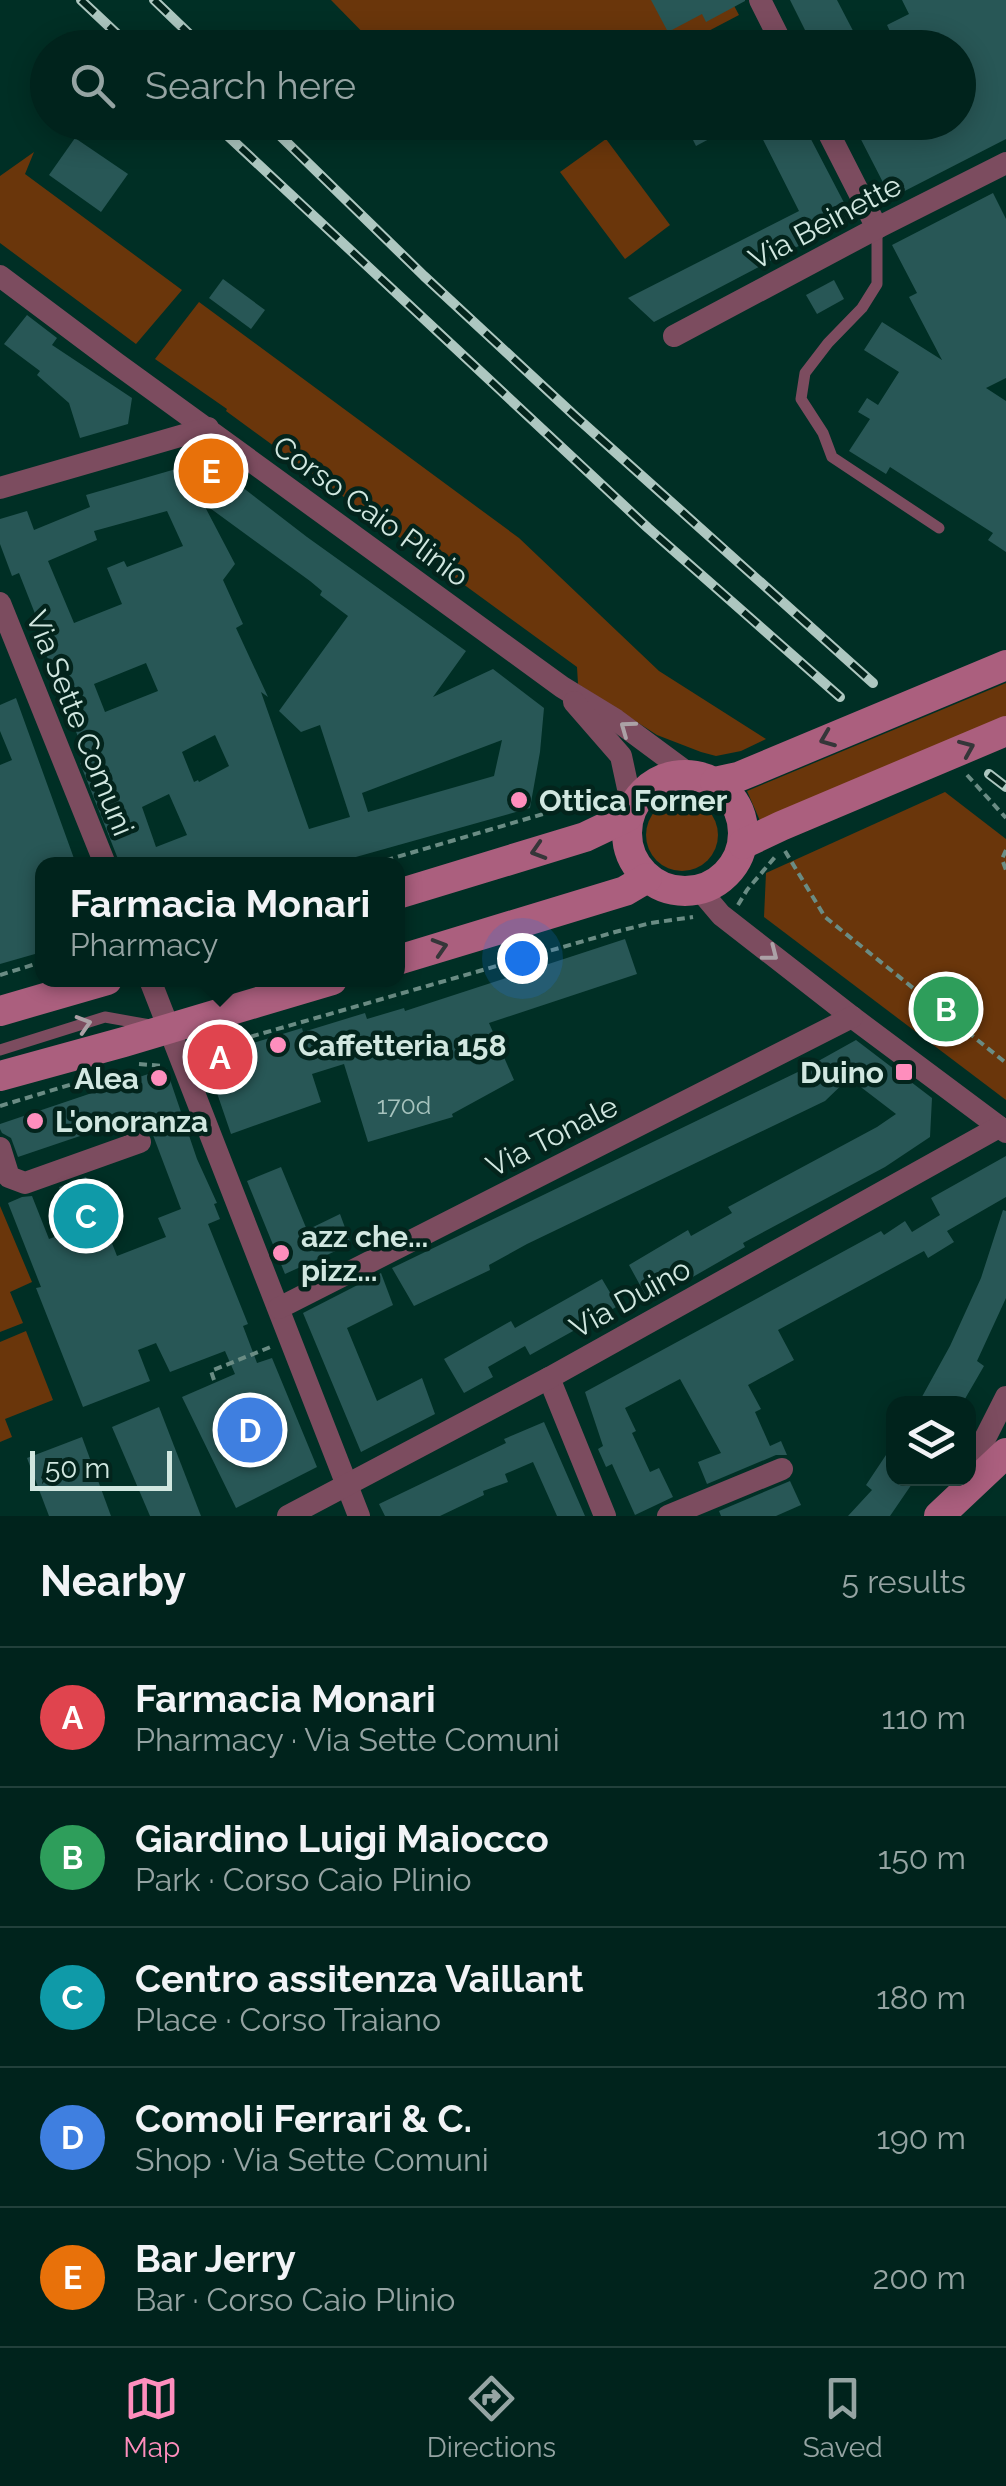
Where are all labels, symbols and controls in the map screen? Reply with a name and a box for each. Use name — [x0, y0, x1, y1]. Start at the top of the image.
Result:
search box — [30, 30, 976, 140]
icon: search — [65, 58, 120, 113]
text: Search here — [145, 63, 356, 108]
street label: Via Beinette — [743, 167, 907, 277]
street label: Corso Caio Plinio — [266, 428, 476, 594]
pin: E — [178, 434, 244, 508]
street label: Via Sette Comuni — [19, 605, 141, 841]
one-way arrow — [620, 723, 638, 740]
one-way arrow — [819, 727, 837, 747]
one-way arrow — [958, 739, 975, 759]
place label: Ottica Forner — [539, 783, 728, 818]
marker: Ottica Forner — [508, 789, 530, 811]
one-way arrow — [530, 839, 547, 860]
popup — [35, 857, 405, 987]
text: Farmacia Monari — [70, 881, 370, 926]
text: Pharmacy — [70, 926, 218, 963]
your location — [497, 933, 548, 984]
one-way arrow — [431, 938, 448, 959]
one-way arrow — [760, 942, 778, 960]
pin: B — [914, 972, 978, 1046]
one-way arrow — [74, 1015, 91, 1036]
pin: A — [188, 1020, 252, 1094]
place label: Caffetteria 158 — [298, 1028, 507, 1063]
marker: Caffetteria 158 — [267, 1034, 289, 1056]
place label: Duino — [800, 1055, 884, 1090]
place label: Alea — [74, 1061, 139, 1096]
marker: Duino — [893, 1061, 915, 1083]
marker: Alea — [148, 1067, 170, 1089]
street label: Via Tonale — [481, 1088, 623, 1184]
house number: 170d — [377, 1090, 431, 1120]
place label: L'onoranza — [55, 1104, 208, 1139]
marker: L'onoranza — [24, 1110, 46, 1132]
pin: C — [54, 1178, 118, 1254]
place label: azz che... pizz... — [301, 1219, 428, 1288]
marker: azz che... pizz... — [270, 1242, 292, 1264]
street label: Via Duino — [564, 1251, 696, 1345]
pin: D — [218, 1392, 282, 1468]
map controls — [886, 1396, 976, 1486]
button: layers — [886, 1396, 976, 1486]
scale bar — [30, 1446, 172, 1490]
text: 50 m — [45, 1452, 110, 1485]
text: Nearby — [40, 1557, 186, 1606]
text: 5 results — [842, 1563, 966, 1600]
text: Farmacia Monari — [135, 1676, 436, 1721]
text: A — [62, 1699, 83, 1736]
text: 110 m — [881, 1699, 966, 1736]
text: Pharmacy · Via Sette Comuni — [135, 1721, 560, 1758]
text: Giardino Luigi Maiocco — [135, 1816, 549, 1861]
text: B — [62, 1839, 83, 1876]
text: 150 m — [878, 1839, 966, 1876]
text: Park · Corso Caio Plinio — [135, 1861, 471, 1898]
text: Centro assitenza Vaillant — [135, 1956, 584, 2001]
text: C — [62, 1979, 83, 2016]
text: 180 m — [876, 1979, 966, 2016]
text: Place · Corso Traiano — [135, 2001, 441, 2038]
text: Comoli Ferrari & C. — [135, 2096, 472, 2141]
text: D — [61, 2119, 84, 2156]
text: 190 m — [876, 2119, 966, 2156]
text: Shop · Via Sette Comuni — [135, 2141, 489, 2178]
text: Bar Jerry — [135, 2236, 296, 2281]
text: E — [63, 2259, 82, 2296]
text: 200 m — [873, 2259, 966, 2296]
text: Bar · Corso Caio Plinio — [135, 2281, 455, 2318]
tab: Map — [123, 2371, 180, 2464]
tab: Directions — [427, 2371, 556, 2464]
tab: Saved — [803, 2371, 883, 2464]

